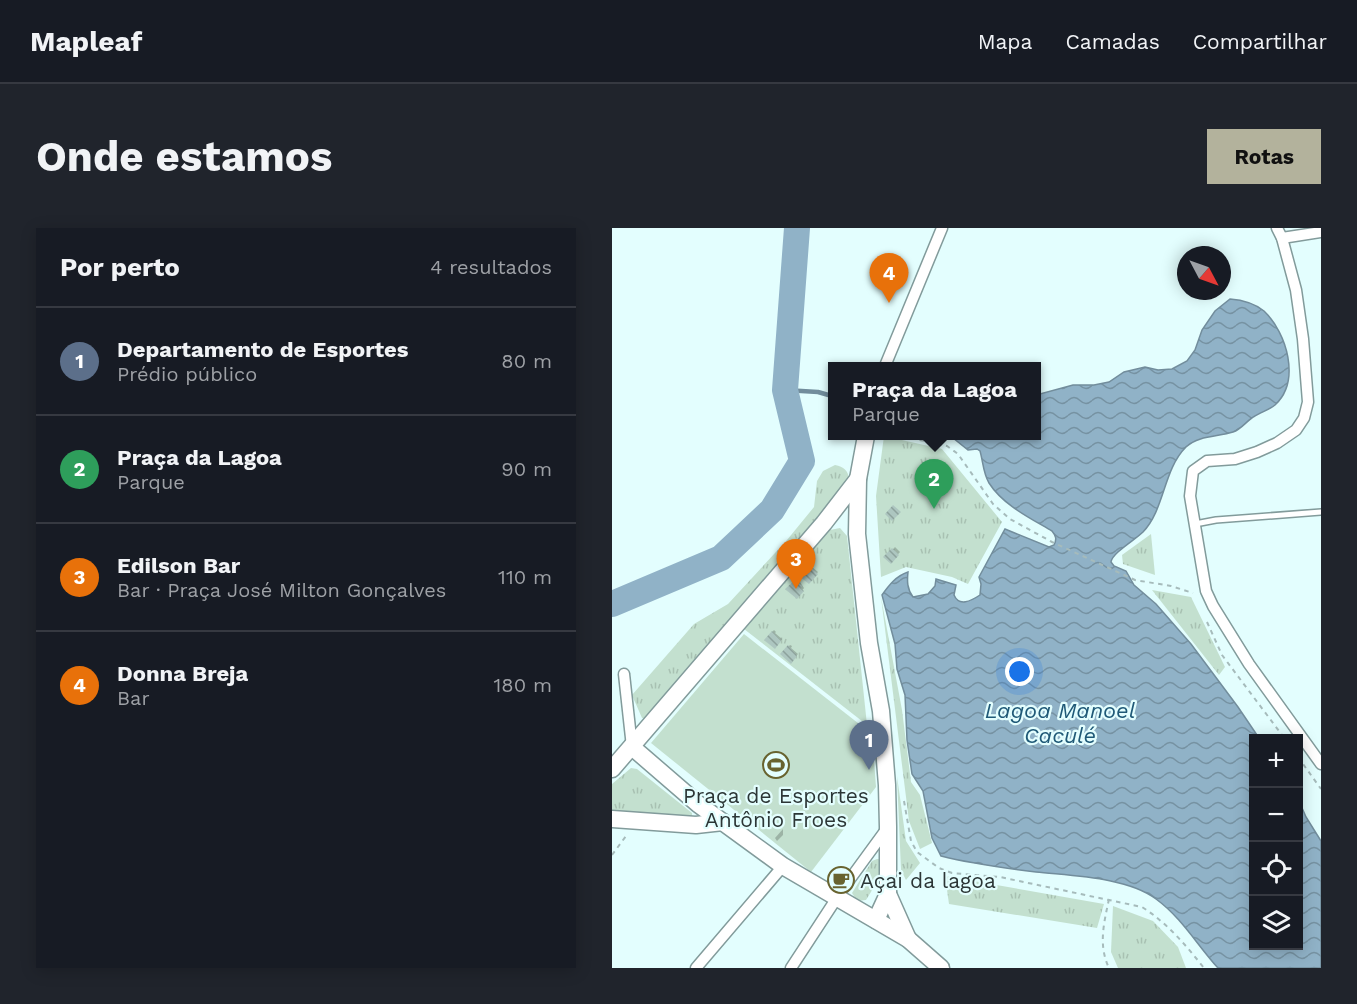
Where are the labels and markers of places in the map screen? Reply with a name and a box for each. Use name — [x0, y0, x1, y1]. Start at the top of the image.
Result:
pin: 4 — [870, 254, 908, 303]
pin: 2 — [914, 460, 954, 509]
pin: 3 — [776, 540, 816, 589]
pin: 1 — [850, 720, 888, 770]
sports icon: Praça de Esportes Antônio Froes — [761, 750, 791, 780]
place label: Praça de Esportes Antônio Froes — [683, 783, 869, 832]
cafe icon: Açai da lagoa — [826, 865, 856, 895]
place label: Açai da lagoa — [860, 868, 996, 893]

